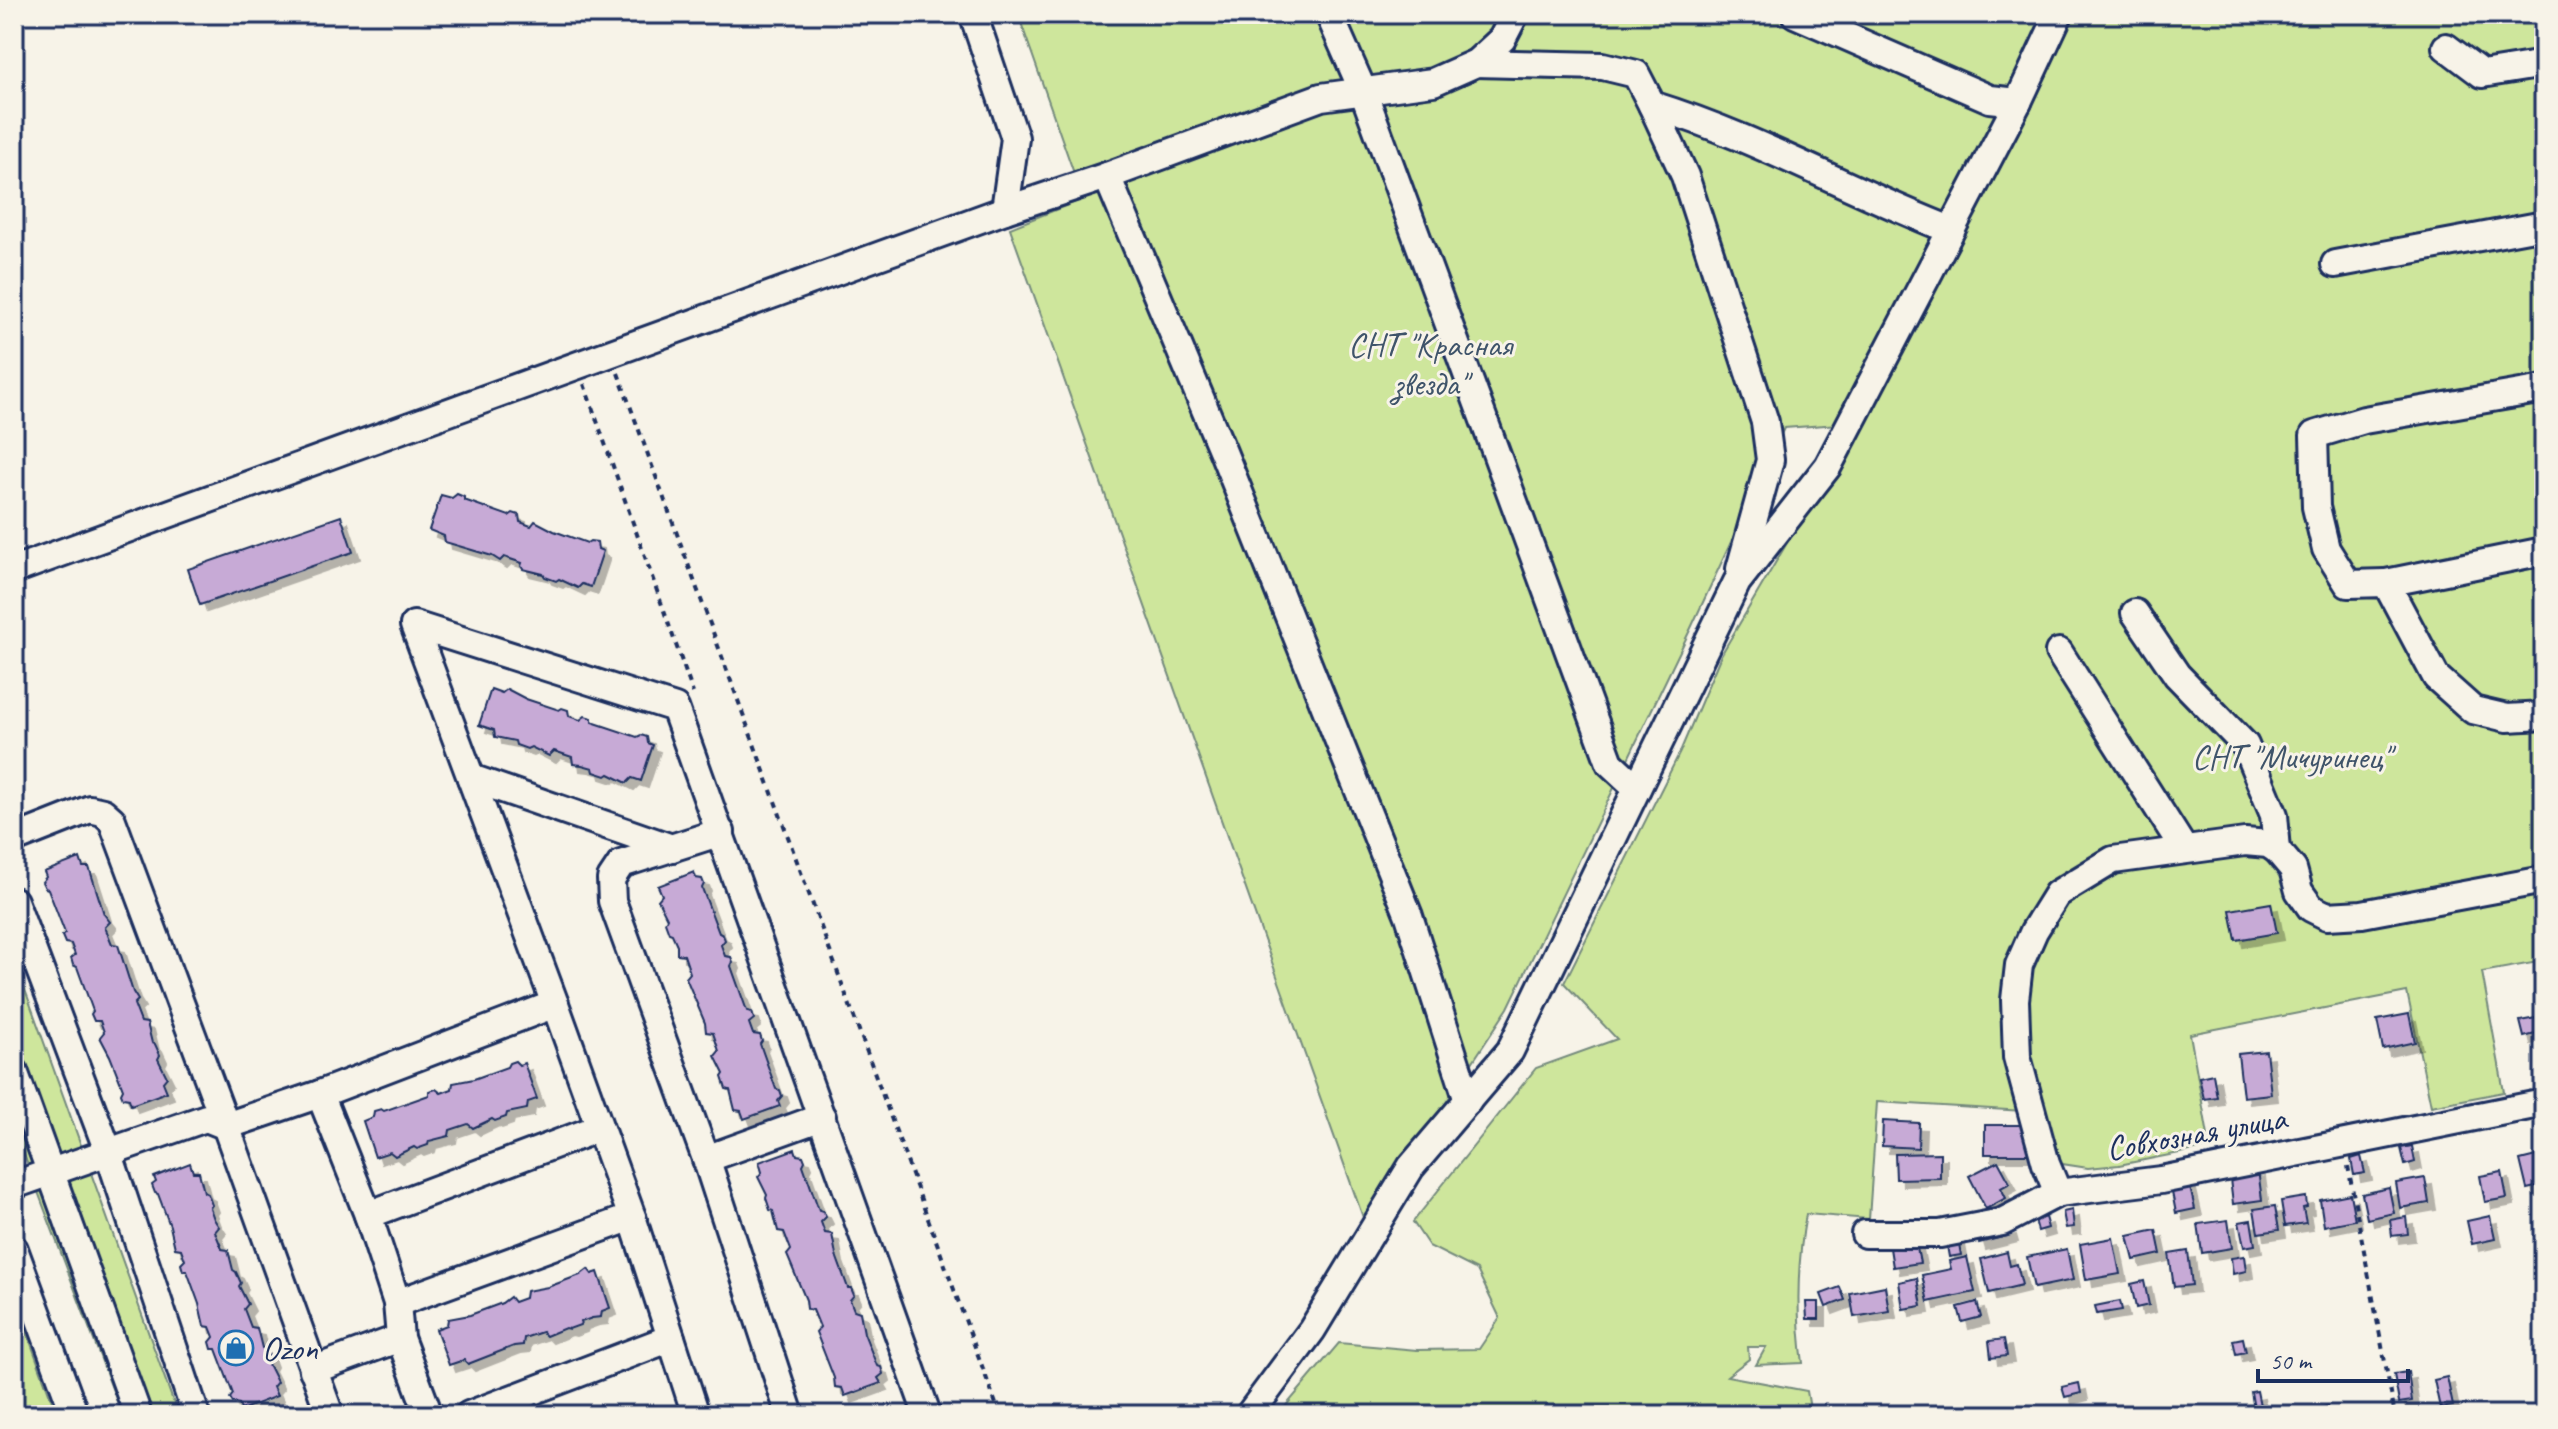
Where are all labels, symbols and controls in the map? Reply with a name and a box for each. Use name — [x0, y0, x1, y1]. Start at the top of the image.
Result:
park label: СНТ "Красная звезда" — [1348, 323, 1514, 405]
park label: СНТ "Мичуринец" — [2192, 735, 2397, 778]
street label: Совхозная улица — [2103, 1096, 2291, 1170]
place label: Ozon — [262, 1327, 319, 1370]
shop icon: Ozon — [217, 1329, 255, 1367]
scale bar — [2258, 1333, 2408, 1383]
text: 50 m — [2270, 1346, 2313, 1376]

